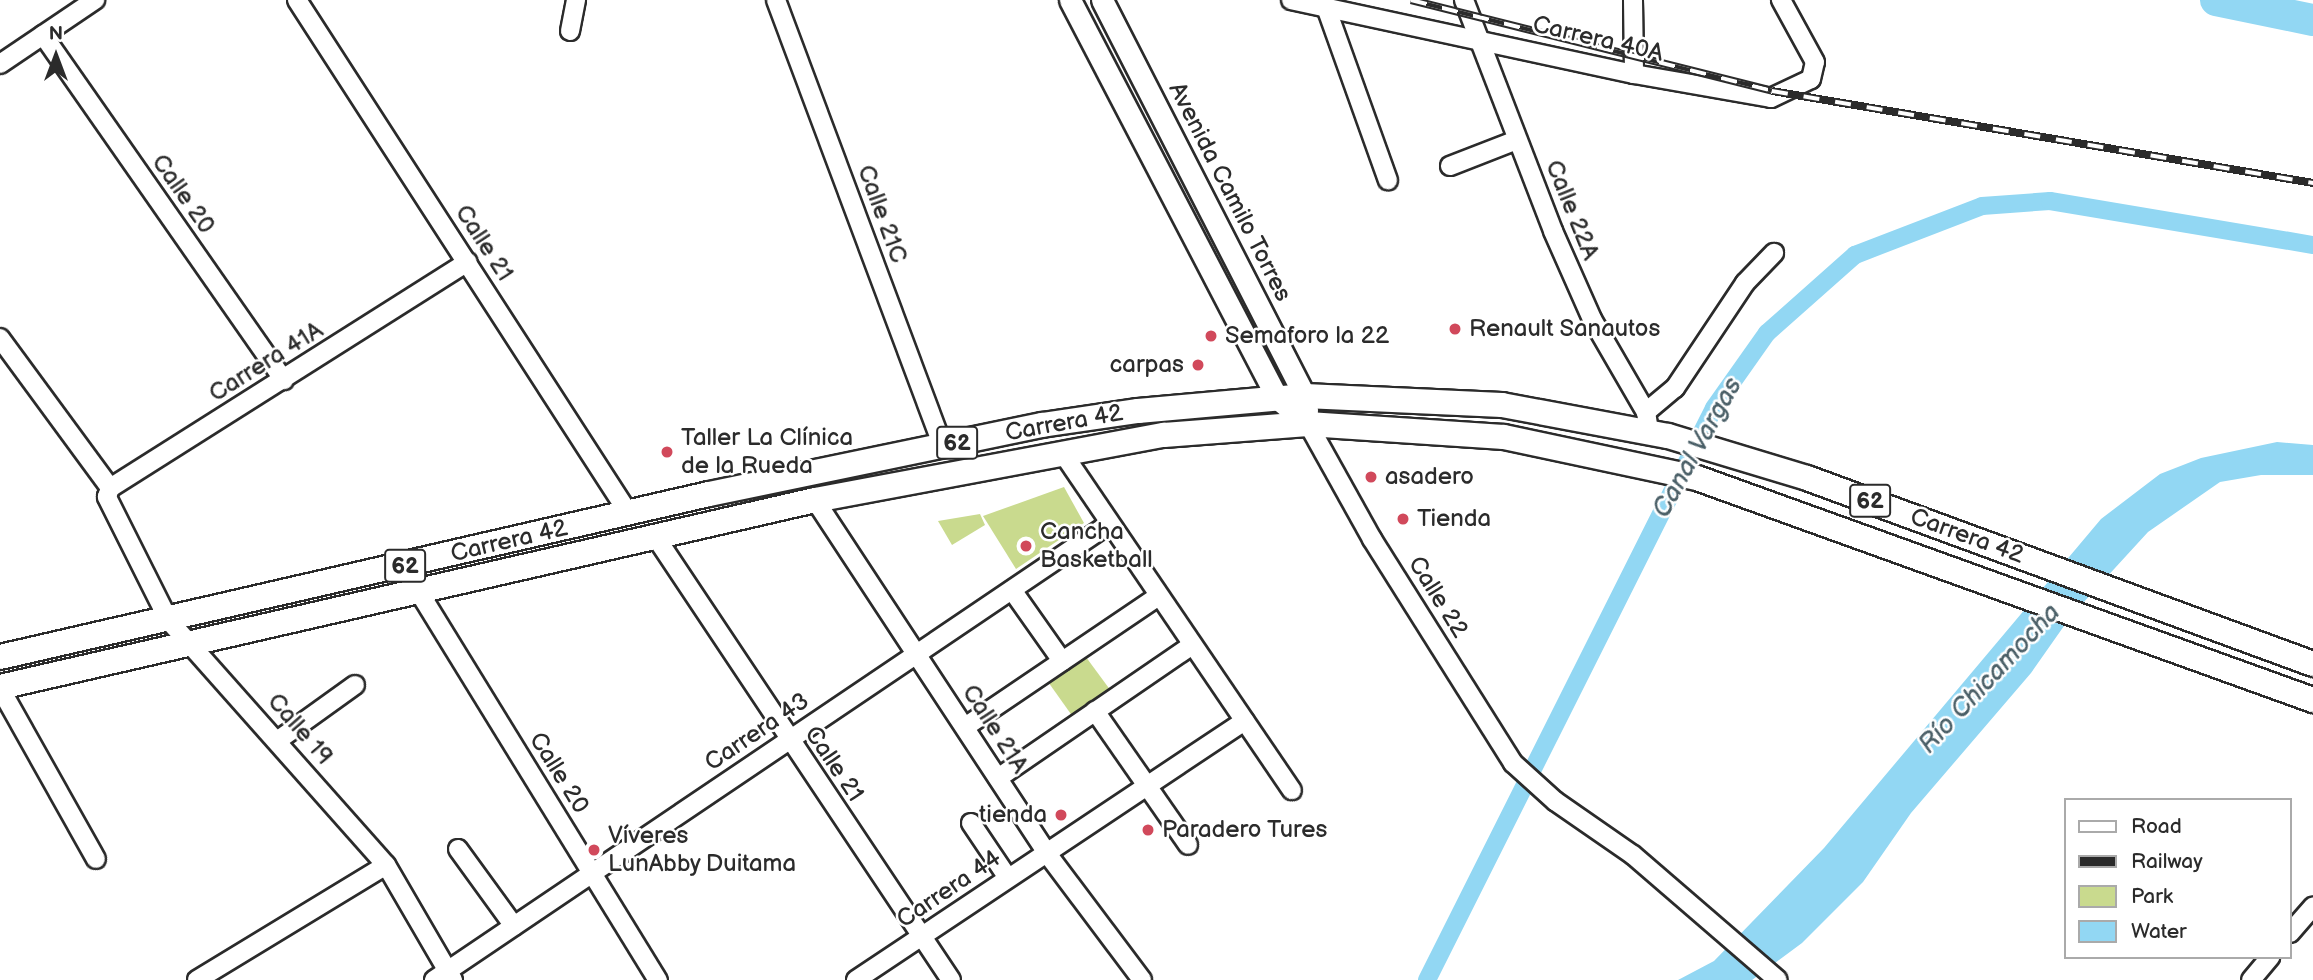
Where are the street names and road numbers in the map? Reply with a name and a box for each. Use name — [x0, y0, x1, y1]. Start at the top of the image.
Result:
street label: Carrera 40A — [1530, 10, 1666, 68]
street label: Avenida Camilo Torres — [1162, 77, 1298, 307]
street label: Calle 20 — [145, 149, 221, 239]
street label: Calle 22A — [1539, 156, 1605, 264]
street label: Calle 21C — [851, 161, 913, 267]
street label: Calle 21 — [449, 200, 519, 286]
street label: Carrera 41A — [204, 316, 328, 408]
street label: Carrera 42 — [1003, 399, 1125, 447]
road number: 62 — [936, 424, 978, 462]
road number: 62 — [1849, 481, 1891, 520]
street label: Carrera 42 — [1906, 502, 2028, 570]
street label: Carrera 42 — [448, 514, 570, 568]
road number: 62 — [384, 546, 426, 586]
street label: Calle 22 — [1402, 551, 1474, 643]
street label: Calle 21A — [956, 679, 1034, 779]
street label: Calle 19 — [261, 687, 339, 771]
street label: Carrera 43 — [699, 687, 815, 777]
street label: Calle 21 — [798, 721, 870, 807]
street label: Calle 20 — [523, 727, 595, 819]
street label: Carrera 44 — [892, 844, 1006, 934]

